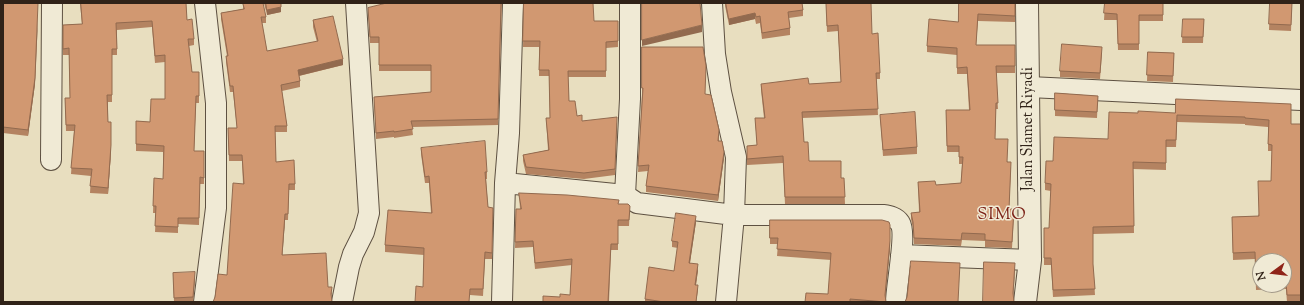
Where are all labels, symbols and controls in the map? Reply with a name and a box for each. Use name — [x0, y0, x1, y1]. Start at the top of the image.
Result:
street label: Jalan Slamet Riyadi — [1020, 67, 1038, 191]
district label: SIMO — [977, 206, 1027, 226]
north arrow — [1252, 253, 1292, 293]
text: N — [1253, 270, 1270, 282]

